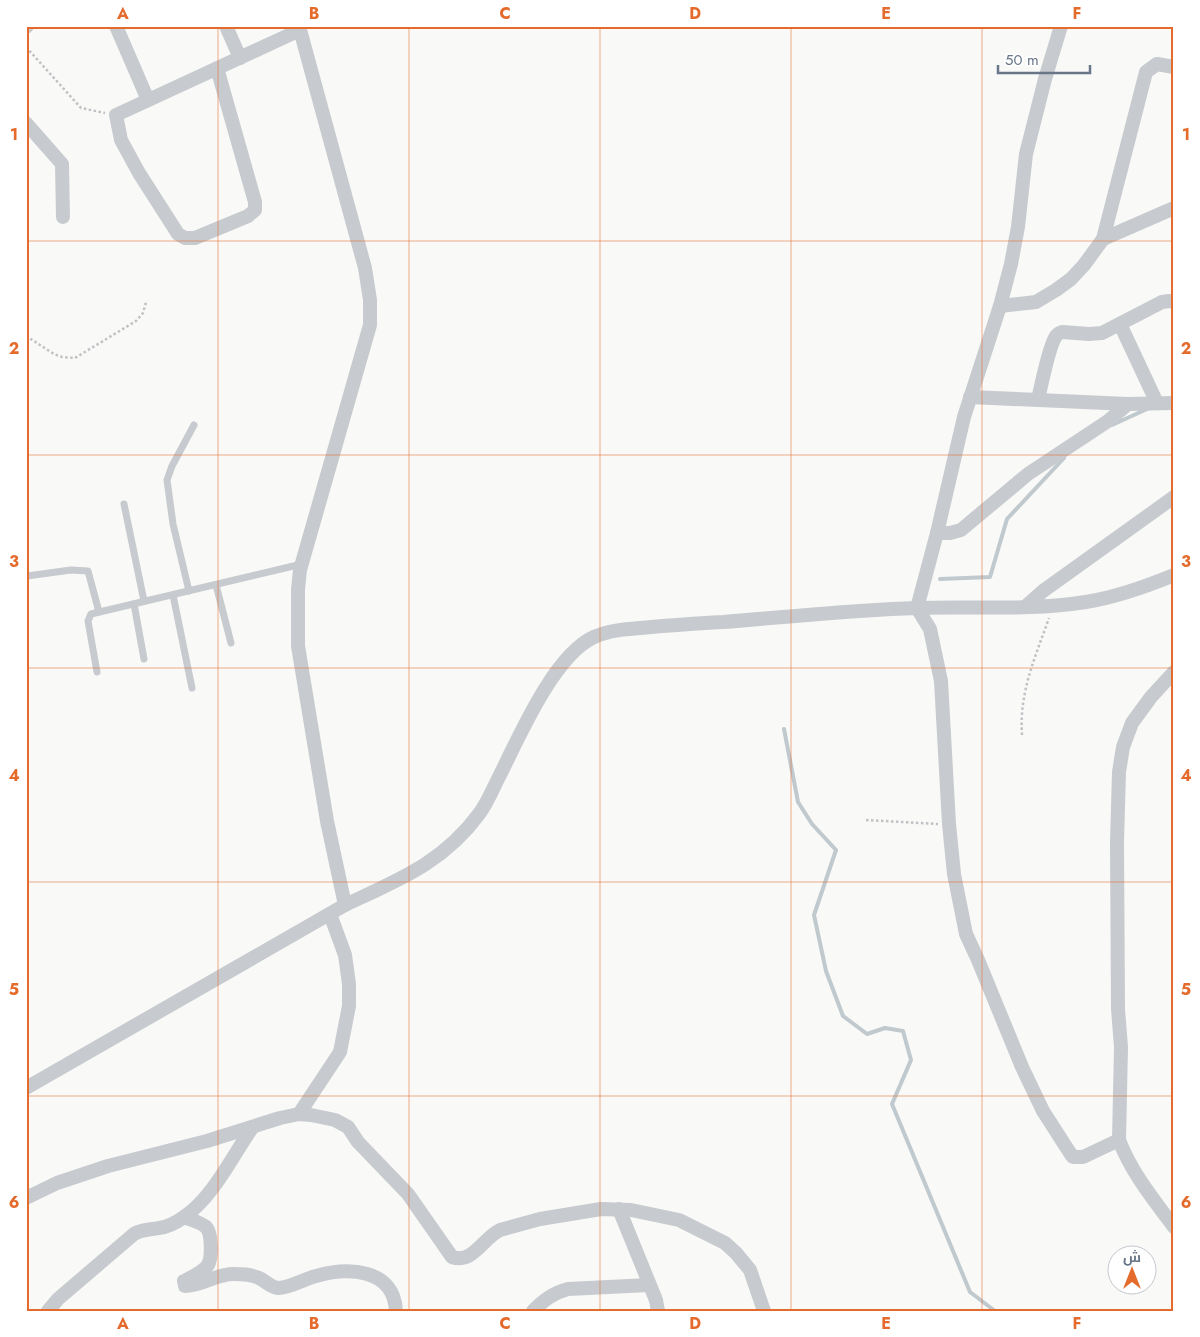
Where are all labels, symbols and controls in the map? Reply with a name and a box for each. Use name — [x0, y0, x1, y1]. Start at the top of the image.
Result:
text: A — [116, 2, 129, 25]
text: B — [309, 2, 319, 25]
text: C — [499, 2, 511, 25]
text: D — [689, 2, 701, 25]
text: E — [881, 2, 891, 25]
text: F — [1073, 2, 1081, 25]
scale bar — [998, 42, 1090, 74]
text: 50 m — [1005, 49, 1039, 71]
text: 1 — [10, 123, 18, 146]
text: 1 — [1182, 123, 1190, 146]
text: 2 — [9, 337, 19, 360]
text: 2 — [1181, 337, 1191, 360]
text: 3 — [9, 550, 19, 573]
text: 3 — [1181, 550, 1191, 573]
text: 4 — [8, 764, 20, 787]
text: 4 — [1180, 764, 1192, 787]
text: 5 — [9, 978, 19, 1001]
text: 5 — [1181, 978, 1191, 1001]
text: 6 — [9, 1191, 19, 1214]
text: 6 — [1181, 1191, 1191, 1214]
north arrow — [1108, 1244, 1158, 1294]
text: ش — [1123, 1247, 1141, 1267]
text: A — [116, 1312, 129, 1335]
text: B — [309, 1312, 319, 1335]
text: C — [499, 1312, 511, 1335]
text: D — [689, 1312, 701, 1335]
text: E — [881, 1312, 891, 1335]
text: F — [1073, 1312, 1081, 1335]

